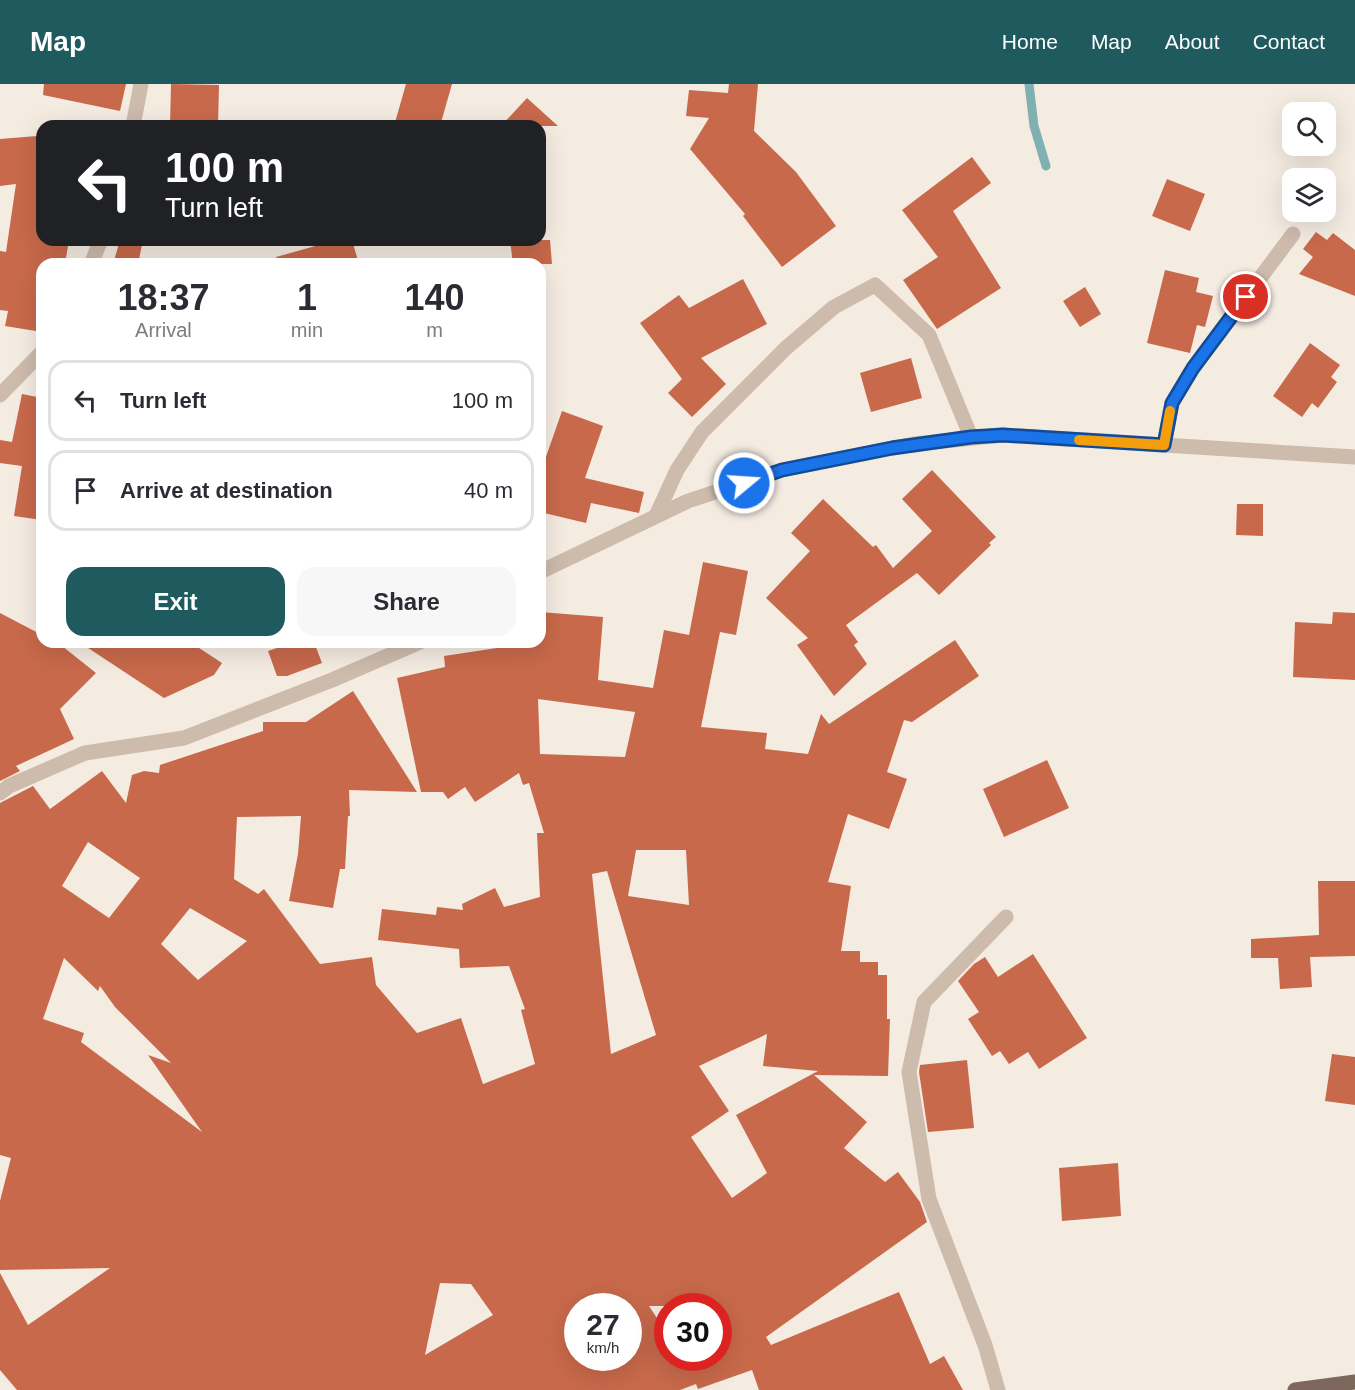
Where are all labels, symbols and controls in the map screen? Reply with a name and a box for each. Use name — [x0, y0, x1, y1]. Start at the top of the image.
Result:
text: Map — [30, 26, 86, 57]
text: Home — [1002, 30, 1058, 53]
text: Map — [1091, 30, 1132, 53]
text: About — [1165, 30, 1220, 53]
text: Contact — [1253, 30, 1325, 53]
map controls — [1282, 102, 1336, 222]
button: search — [1282, 102, 1336, 156]
icon: left — [66, 144, 144, 222]
text: 100 m — [165, 144, 284, 191]
button: layers — [1282, 168, 1336, 222]
text: Turn left — [165, 193, 263, 223]
pin — [1220, 271, 1271, 322]
text: 18:37 — [117, 277, 209, 318]
text: 1 — [297, 277, 317, 318]
text: 140 — [404, 277, 465, 318]
icon: arrive — [1229, 280, 1262, 313]
text: Arrival — [135, 319, 192, 341]
text: min — [291, 319, 323, 341]
text: m — [426, 319, 443, 341]
icon: left — [69, 384, 102, 417]
text: Turn left — [120, 388, 206, 413]
text: 100 m — [452, 388, 513, 413]
position arrow — [712, 451, 776, 515]
icon: arrive — [69, 474, 102, 507]
text: Arrive at destination — [120, 478, 333, 503]
text: 40 m — [464, 478, 513, 503]
button: Exit — [66, 567, 285, 636]
button: Share — [297, 567, 516, 636]
speed limit sign: 30 — [654, 1293, 732, 1371]
text: 27 — [586, 1308, 620, 1341]
text: km/h — [587, 1339, 619, 1356]

